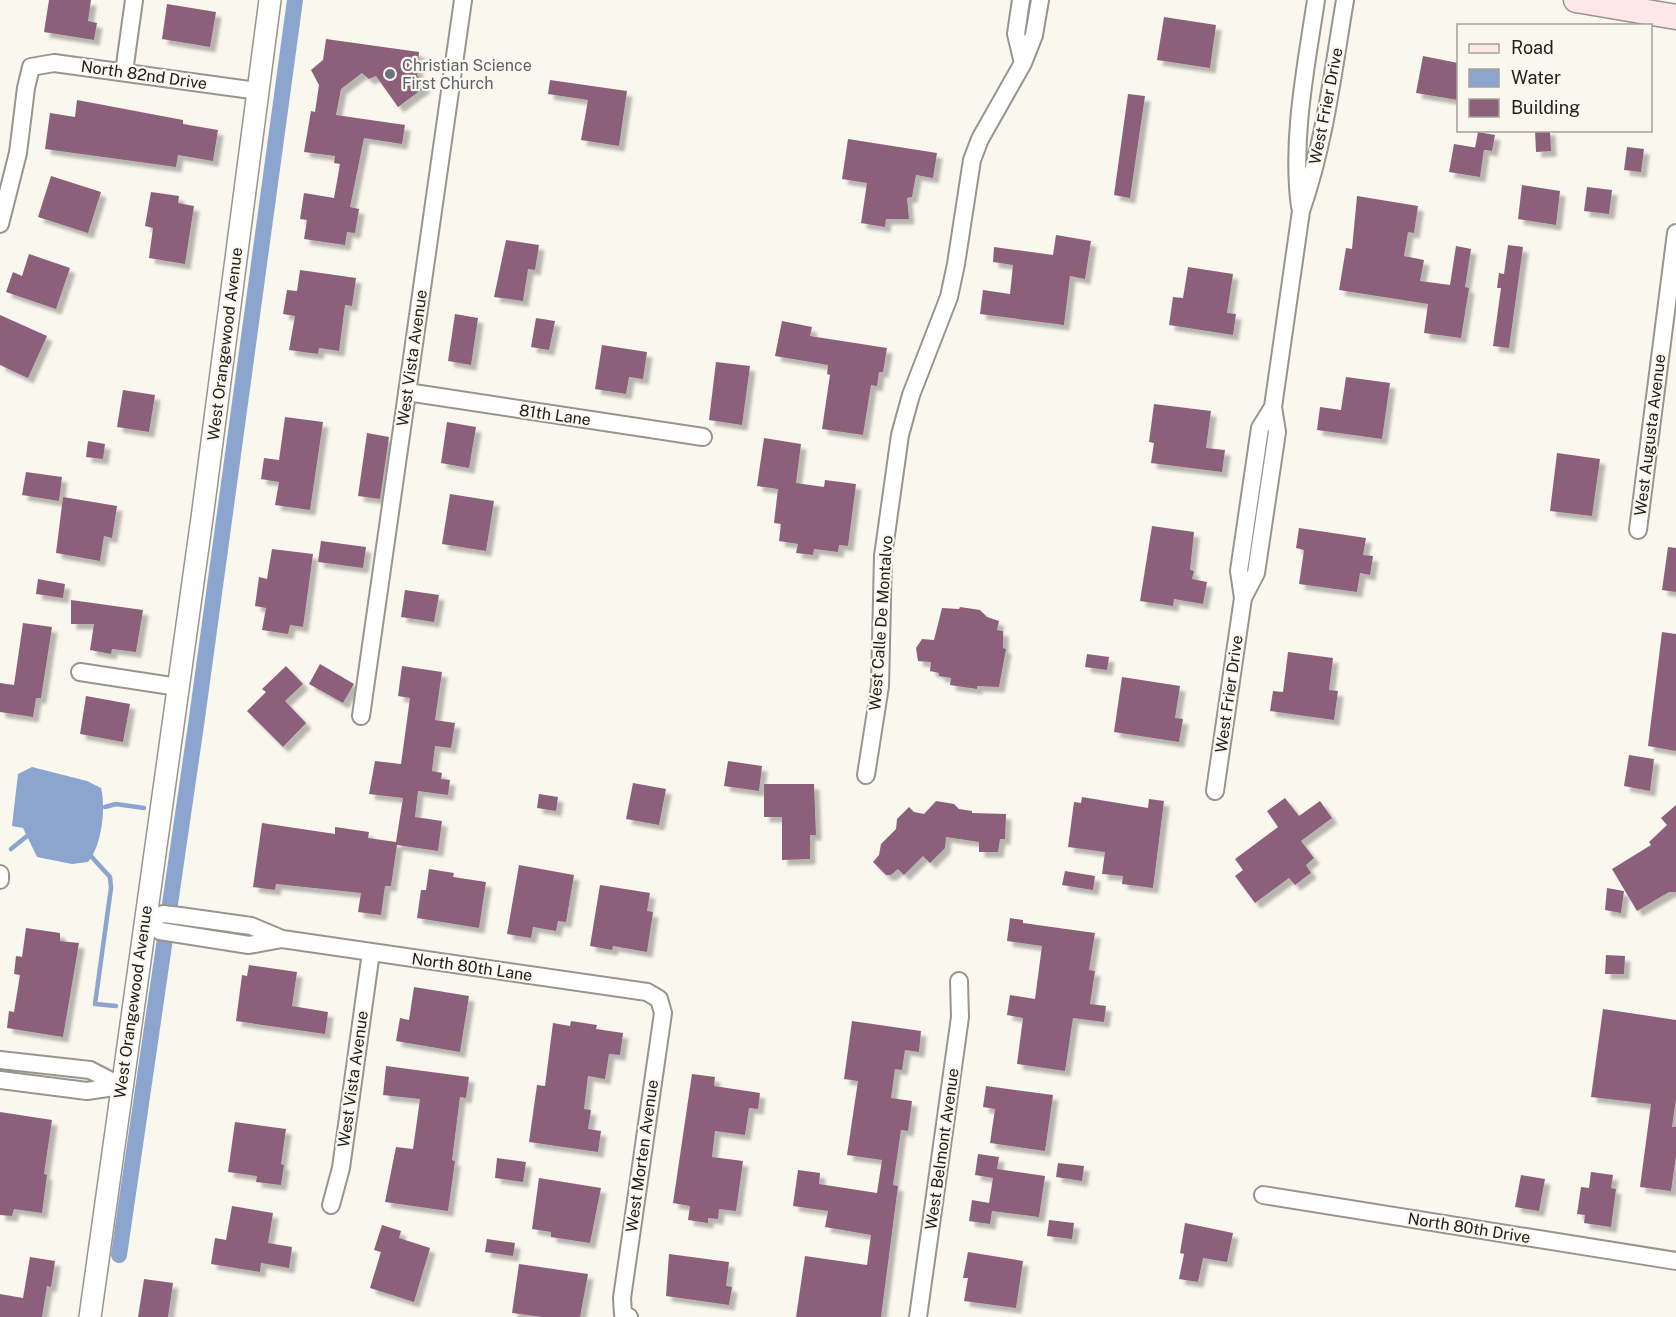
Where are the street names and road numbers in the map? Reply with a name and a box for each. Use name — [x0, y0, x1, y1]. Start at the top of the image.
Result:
street label: West Frier Drive — [1305, 46, 1347, 166]
street label: North 82nd Drive — [80, 57, 208, 93]
street label: West Orangewood Avenue — [204, 246, 246, 442]
street label: West Vista Avenue — [393, 288, 431, 428]
street label: West Augusta Avenue — [1631, 353, 1669, 517]
street label: 81th Lane — [518, 401, 592, 429]
street label: West Calle De Montalvo — [865, 535, 897, 711]
street label: West Frier Drive — [1211, 634, 1247, 754]
street label: West Orangewood Avenue — [110, 904, 156, 1100]
street label: North 80th Lane — [410, 949, 534, 985]
street label: West Vista Avenue — [334, 1009, 372, 1149]
street label: West Belmont Avenue — [921, 1067, 963, 1231]
street label: West Morten Avenue — [622, 1079, 662, 1233]
street label: North 80th Drive — [1406, 1209, 1532, 1247]

